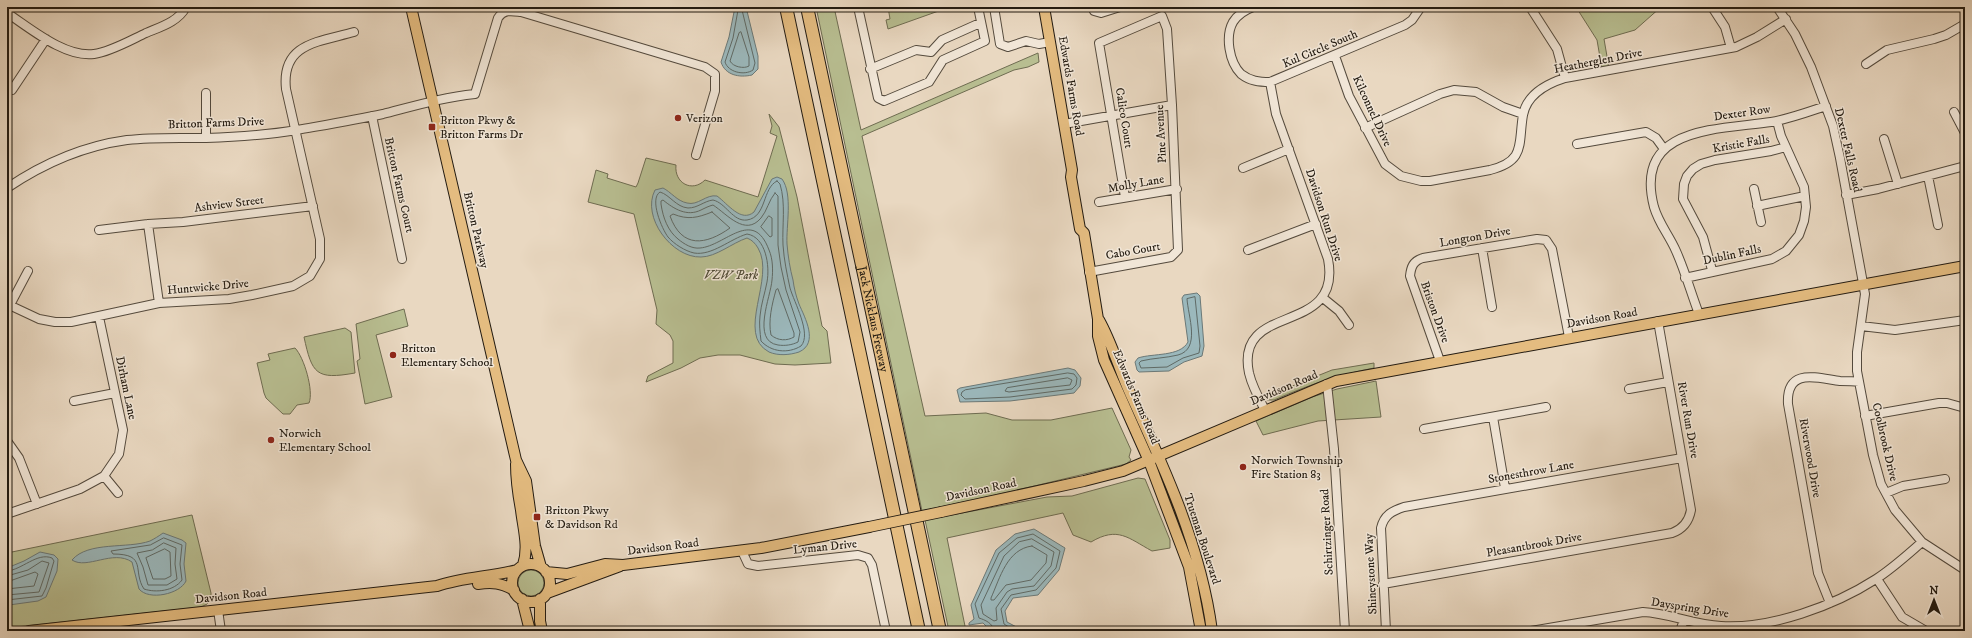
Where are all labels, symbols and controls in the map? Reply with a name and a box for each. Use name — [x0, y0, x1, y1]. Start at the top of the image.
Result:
street label: Kul Circle South — [1280, 26, 1360, 72]
street label: Edwards Farms Road — [1055, 35, 1087, 137]
street label: Heatherglen Drive — [1553, 45, 1643, 77]
street label: Kilconnel Drive — [1349, 73, 1395, 149]
street label: Calico Court — [1112, 87, 1136, 150]
street label: Dexter Row — [1713, 102, 1772, 124]
street label: Pine Avenue — [1152, 104, 1170, 164]
street label: Dexter Falls Road — [1831, 106, 1865, 194]
place label: Verizon — [685, 111, 724, 126]
place label: Britton Pkwy & Britton Farms Dr — [440, 113, 524, 142]
marker: Verizon — [673, 113, 683, 123]
street label: Britton Farms Drive — [168, 114, 264, 132]
marker: Britton Pkwy & Britton Farms Dr — [427, 122, 437, 132]
street label: Kristie Falls — [1711, 132, 1771, 156]
street label: Britton Farms Court — [381, 136, 417, 234]
street label: Davidson Run Drive — [1302, 167, 1346, 263]
street label: Molly Lane — [1107, 172, 1165, 196]
street label: Britton Parkway — [460, 190, 492, 270]
street label: Ashview Street — [193, 192, 265, 216]
street label: Longton Drive — [1438, 223, 1512, 251]
street label: Cabo Court — [1105, 239, 1162, 263]
street label: Dublin Falls — [1702, 242, 1762, 268]
street label: Jack Nicklaus Freeway — [855, 264, 892, 374]
park label: VZW Park — [704, 268, 758, 283]
street label: Huntwicke Drive — [167, 276, 249, 298]
street label: Briston Drive — [1417, 279, 1453, 345]
street label: Davidson Road — [1565, 304, 1639, 332]
place label: Britton Elementary School — [401, 341, 493, 370]
street label: Edwards Farms Road — [1109, 347, 1163, 447]
marker: Britton Elementary School — [388, 350, 398, 360]
street label: Dirham Lane — [112, 355, 140, 421]
street label: Davidson Road — [1248, 367, 1320, 409]
street label: River Run Drive — [1674, 380, 1702, 460]
street label: Coolbrook Drive — [1869, 401, 1901, 483]
street label: Riverwood Drive — [1796, 417, 1824, 499]
place label: Norwich Elementary School — [279, 426, 371, 455]
marker: Norwich Elementary School — [266, 435, 276, 445]
place label: Norwich Township Fire Station 83 — [1251, 453, 1343, 482]
street label: Stonesthrow Lane — [1487, 457, 1575, 487]
marker: Norwich Township Fire Station 83 — [1238, 462, 1248, 472]
street label: Davidson Road — [944, 475, 1018, 505]
street label: Schirtzinger Road — [1317, 488, 1337, 576]
street label: Trueman Boulevard — [1180, 492, 1224, 586]
place label: Britton Pkwy & Davidson Rd — [545, 503, 618, 532]
marker: Britton Pkwy & Davidson Rd — [532, 512, 542, 522]
street label: Pleasantbrook Drive — [1485, 529, 1583, 561]
street label: Shineystone Way — [1361, 533, 1381, 615]
street label: Davidson Road — [626, 535, 700, 559]
street label: Lyman Drive — [792, 536, 858, 558]
north arrow — [1914, 580, 1954, 620]
text: N — [1929, 584, 1939, 598]
street label: Davidson Road — [194, 585, 268, 607]
street label: Dayspring Drive — [1650, 594, 1730, 622]

